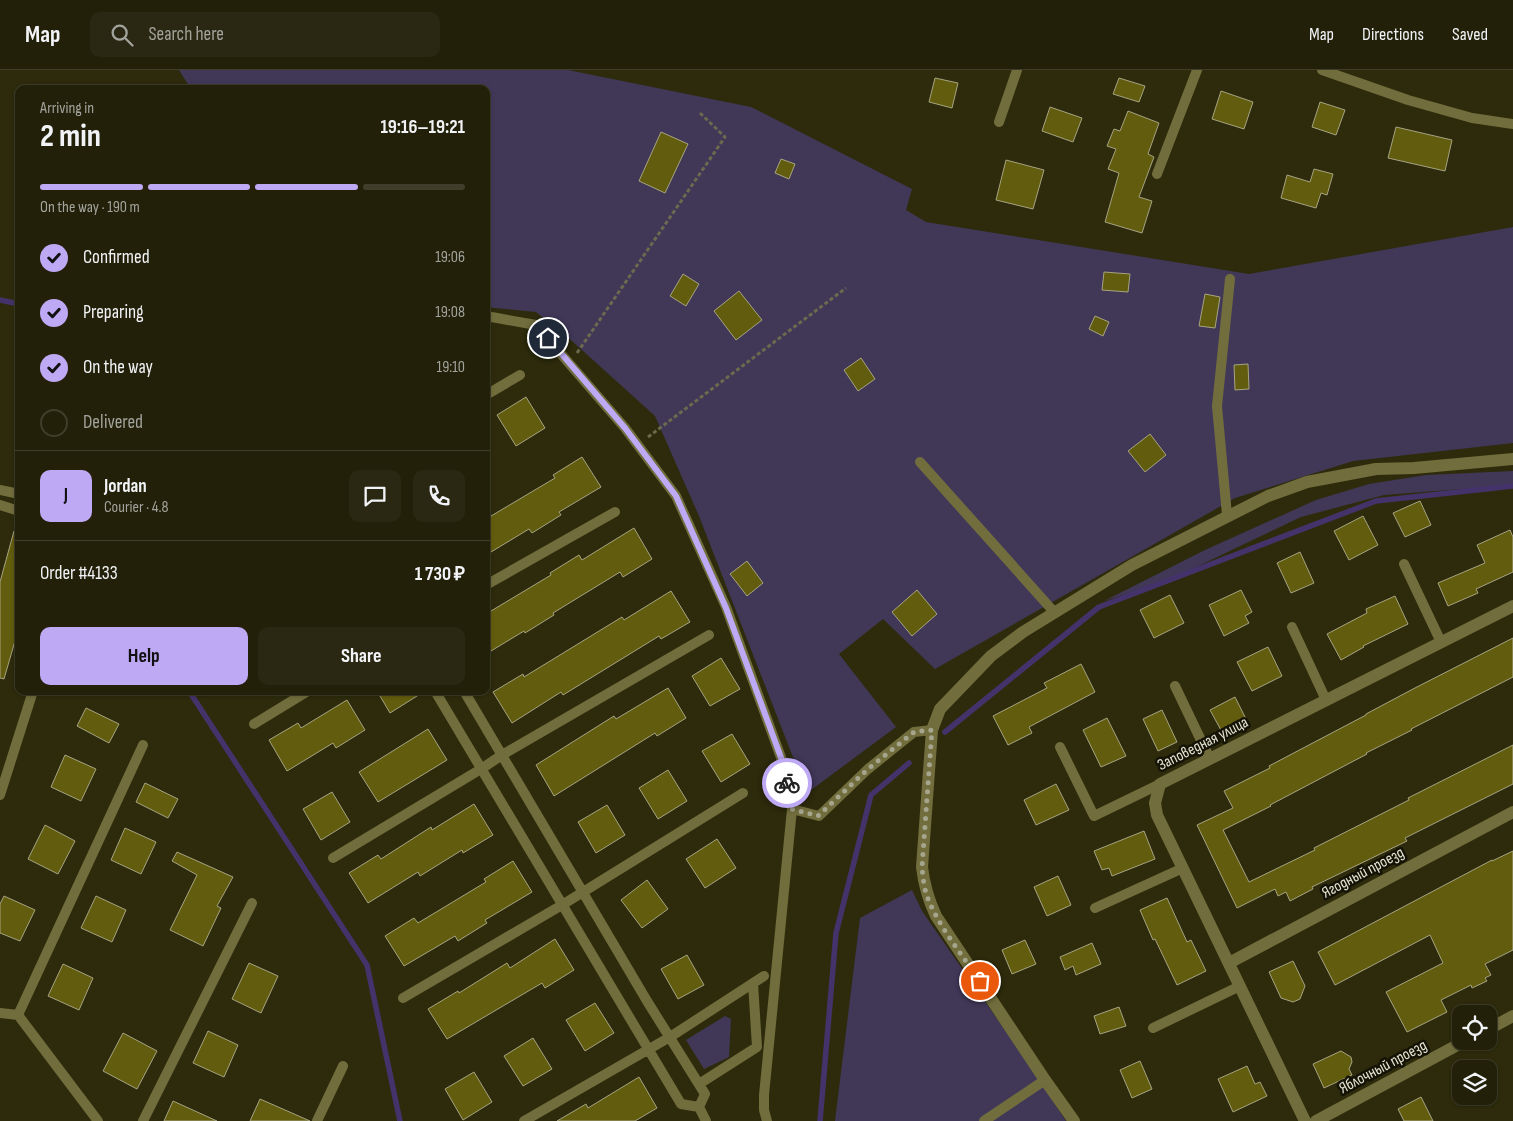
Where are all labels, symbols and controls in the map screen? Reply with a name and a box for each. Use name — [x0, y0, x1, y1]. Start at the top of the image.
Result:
search box — [90, 12, 440, 57]
text: Map — [25, 20, 60, 49]
icon: search — [108, 21, 136, 49]
text: Search here — [148, 23, 224, 46]
text: Map — [1309, 24, 1334, 45]
text: Directions — [1362, 24, 1424, 45]
text: Saved — [1452, 24, 1488, 45]
text: Arriving in — [40, 99, 94, 118]
text: 19:16–19:21 — [380, 116, 465, 139]
text: 2 min — [40, 117, 101, 156]
text: On the way · 190 m — [40, 198, 140, 217]
icon: check — [40, 244, 68, 272]
text: Confirmed — [83, 246, 150, 269]
text: 19:06 — [435, 248, 465, 267]
icon: check — [40, 299, 68, 327]
text: Preparing — [83, 301, 144, 324]
text: 19:08 — [435, 303, 465, 322]
pin — [527, 317, 569, 359]
icon: home — [534, 324, 562, 352]
icon: check — [40, 354, 68, 382]
text: On the way — [83, 356, 153, 379]
text: 19:10 — [437, 358, 465, 377]
text: Delivered — [83, 411, 143, 434]
button: chat — [349, 470, 401, 522]
button: phone — [413, 470, 465, 522]
text: Jordan — [104, 475, 147, 498]
text: J — [64, 484, 68, 507]
text: Courier · 4.8 — [104, 498, 168, 517]
text: Order #4133 — [40, 562, 118, 585]
text: 1 730 ₽ — [415, 563, 465, 586]
button: Help — [40, 627, 248, 685]
button: Share — [258, 627, 465, 685]
street label: Заповедная улица — [1154, 713, 1252, 775]
courier — [762, 758, 812, 808]
icon: bike — [773, 769, 801, 797]
street label: Ягодный проезд — [1319, 843, 1407, 903]
pin — [959, 960, 1001, 1002]
icon: bag — [966, 967, 994, 995]
map controls — [1452, 1005, 1497, 1105]
button: locate — [1452, 1005, 1497, 1050]
street label: Яблочный проезд — [1336, 1036, 1430, 1098]
button: layers — [1452, 1060, 1497, 1105]

